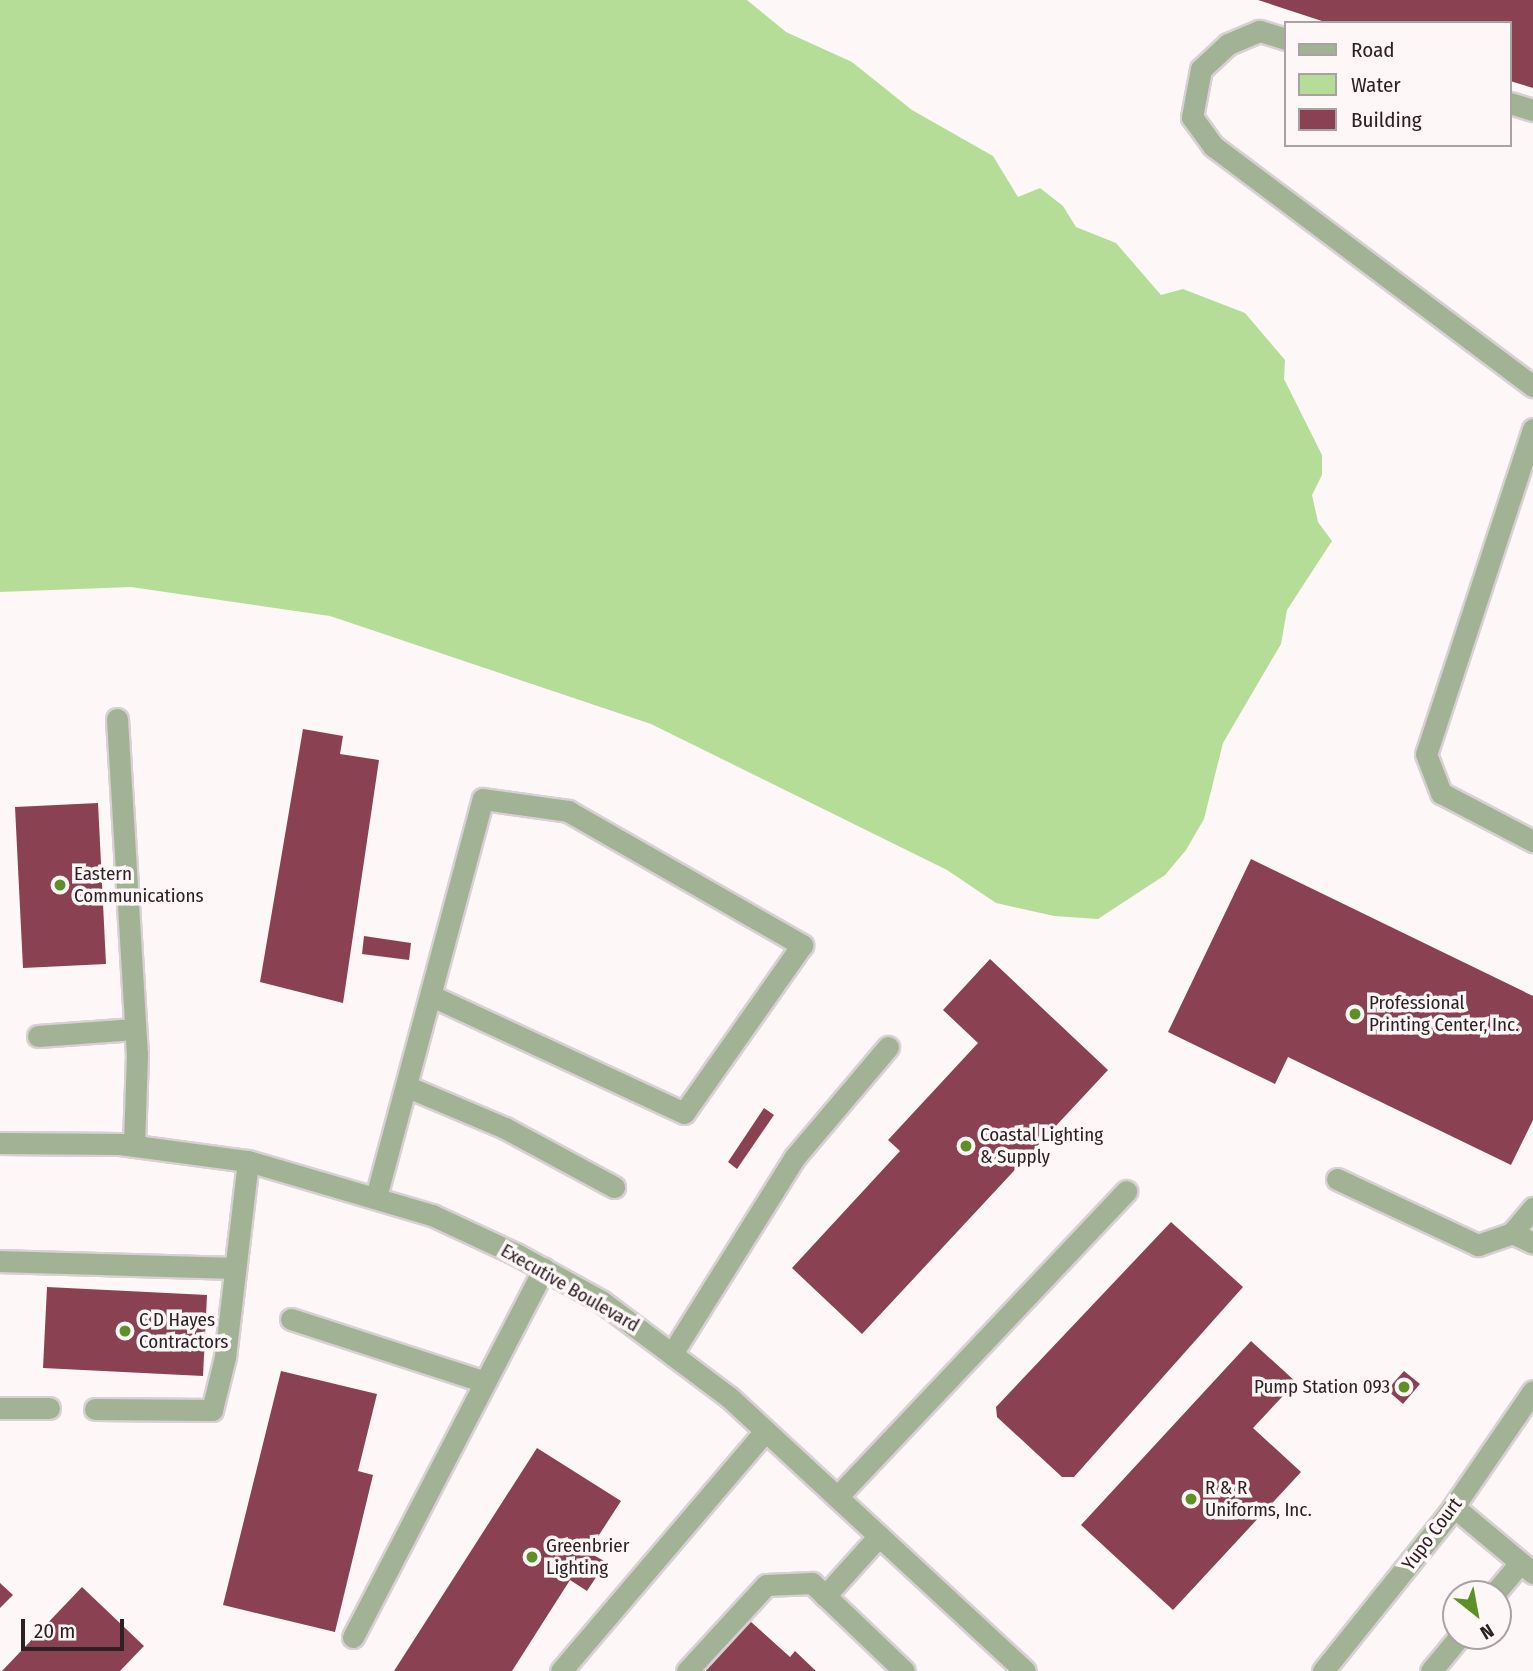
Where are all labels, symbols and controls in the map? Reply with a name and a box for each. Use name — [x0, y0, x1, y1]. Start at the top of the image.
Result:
legend — [1284, 21, 1512, 147]
text: Road — [1351, 37, 1395, 63]
text: Water — [1351, 72, 1401, 98]
text: Building — [1351, 107, 1422, 133]
place label: Eastern Communications — [74, 863, 204, 907]
marker: Eastern Communications — [52, 877, 68, 893]
place label: Professional Printing Center, Inc. — [1369, 992, 1519, 1036]
marker: Professional Printing Center, Inc. — [1347, 1006, 1363, 1022]
place label: Coastal Lighting & Supply — [980, 1124, 1103, 1168]
marker: Coastal Lighting & Supply — [958, 1138, 974, 1154]
street label: Executive Boulevard — [497, 1239, 643, 1337]
place label: C D Hayes Contractors — [139, 1309, 228, 1353]
marker: C D Hayes Contractors — [117, 1323, 133, 1339]
place label: Pump Station 093 — [1254, 1376, 1390, 1398]
marker: Pump Station 093 — [1396, 1379, 1412, 1395]
place label: R & R Uniforms, Inc. — [1205, 1477, 1312, 1521]
marker: R & R Uniforms, Inc. — [1183, 1491, 1199, 1507]
street label: Yupo Court — [1397, 1493, 1467, 1575]
place label: Greenbrier Lighting — [546, 1535, 629, 1579]
marker: Greenbrier Lighting — [524, 1549, 540, 1565]
north arrow — [1442, 1580, 1512, 1650]
scale bar — [24, 1604, 128, 1648]
text: 20 m — [34, 1618, 75, 1644]
text: N — [1476, 1619, 1498, 1645]

